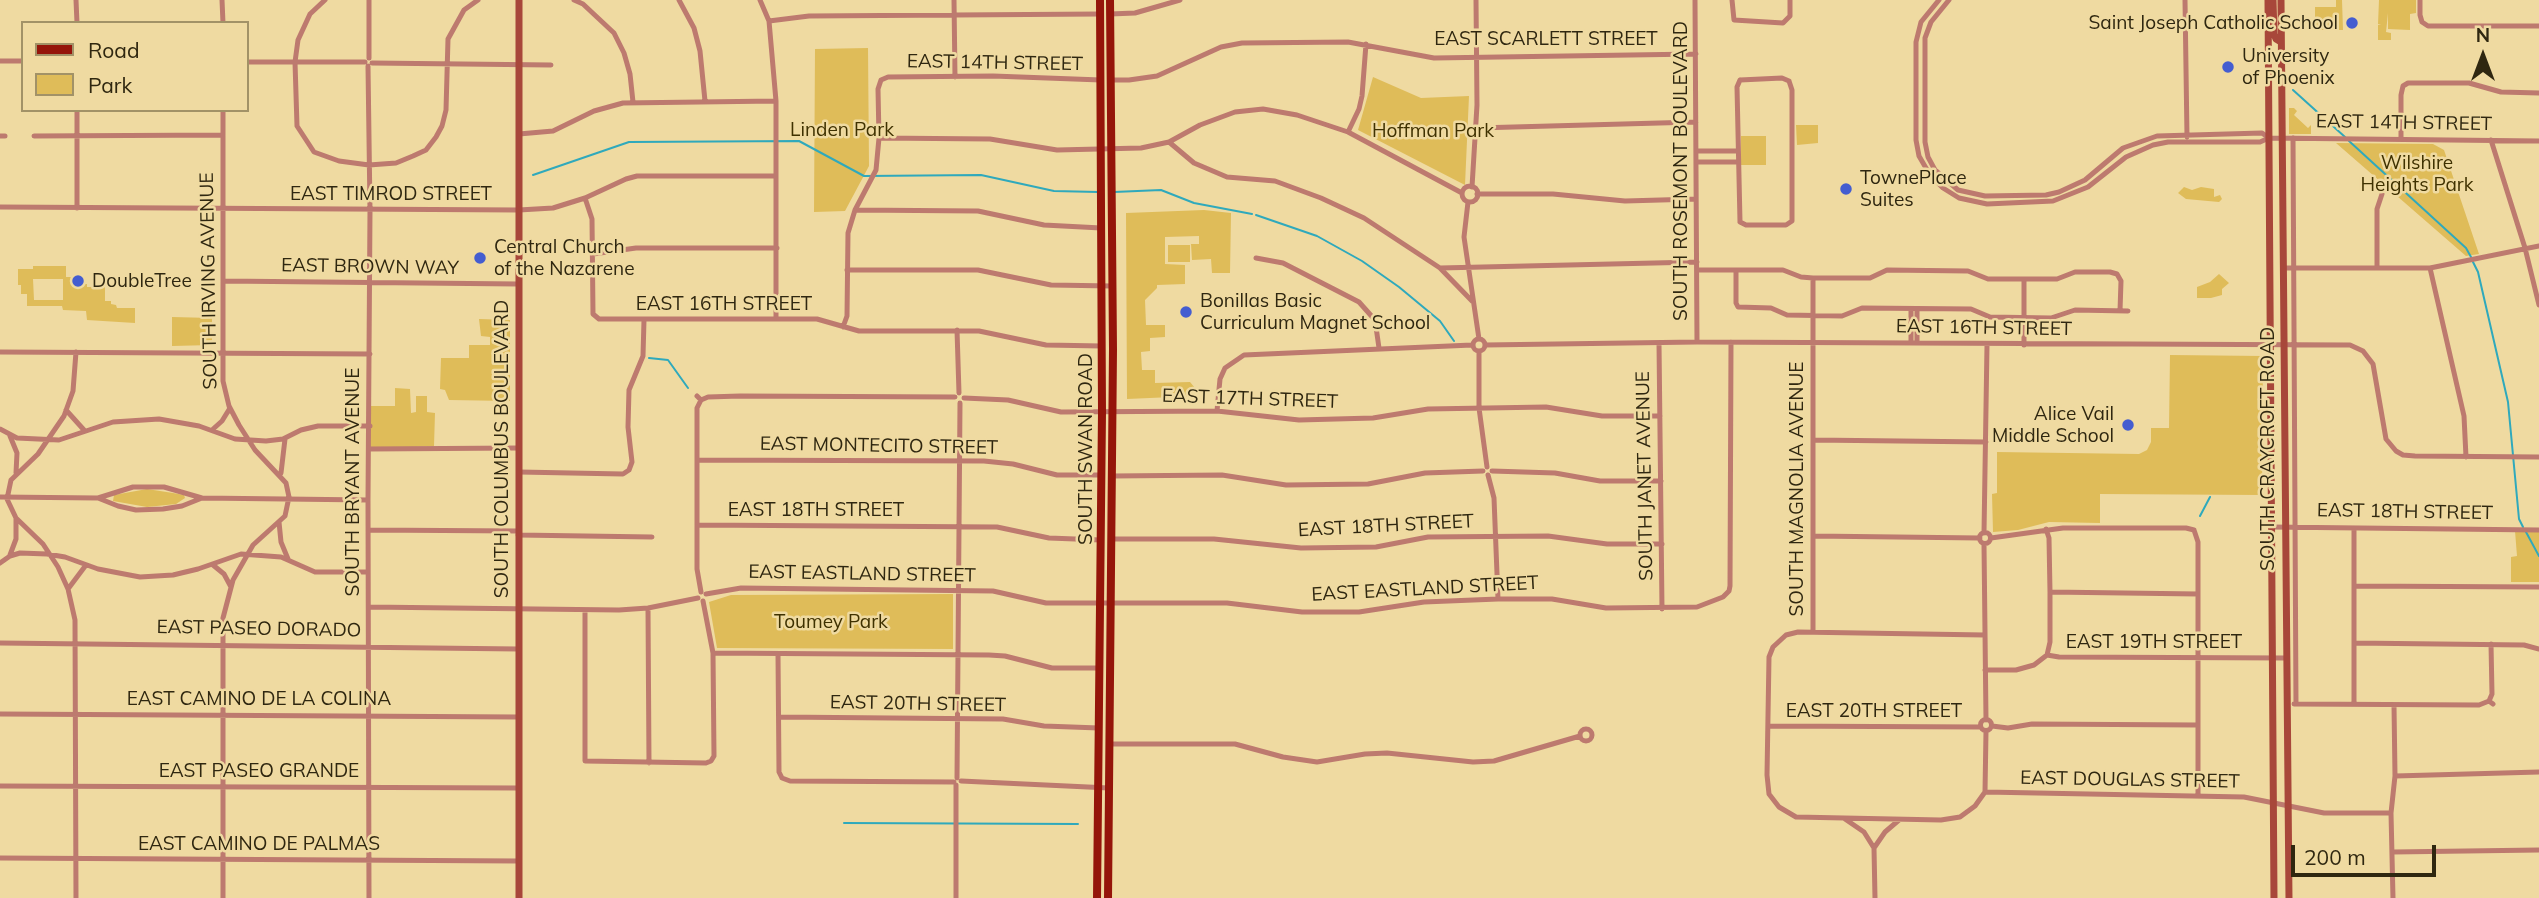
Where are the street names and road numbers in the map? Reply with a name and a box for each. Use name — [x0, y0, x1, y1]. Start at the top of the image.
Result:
street label: SOUTH ROSEMONT BOULEVARD — [1670, 21, 1692, 321]
street label: EAST SCARLETT STREET — [1434, 28, 1658, 50]
street label: EAST 14TH STREET — [907, 50, 1083, 76]
street label: EAST 14TH STREET — [2316, 110, 2492, 136]
street label: SOUTH IRVING AVENUE — [196, 172, 222, 390]
street label: EAST TIMROD STREET — [290, 183, 492, 205]
street label: EAST BROWN WAY — [281, 254, 459, 280]
street label: EAST 16TH STREET — [636, 293, 812, 315]
street label: SOUTH COLUMBUS BOULEVARD — [491, 300, 513, 598]
street label: EAST 16TH STREET — [1896, 315, 2072, 341]
street label: SOUTH CRAYCROFT ROAD — [2257, 327, 2279, 571]
street label: SOUTH SWAN ROAD — [1075, 353, 1097, 545]
street label: SOUTH MAGNOLIA AVENUE — [1786, 362, 1808, 616]
street label: SOUTH BRYANT AVENUE — [342, 368, 364, 596]
street label: SOUTH JANET AVENUE — [1632, 371, 1658, 581]
street label: EAST 17TH STREET — [1162, 385, 1338, 413]
street label: EAST MONTECITO STREET — [760, 433, 998, 459]
street label: EAST 18TH STREET — [728, 499, 904, 521]
street label: EAST 18TH STREET — [2317, 499, 2493, 525]
street label: EAST 18TH STREET — [1297, 510, 1475, 542]
street label: EAST EASTLAND STREET — [748, 561, 976, 587]
street label: EAST EASTLAND STREET — [1311, 572, 1539, 606]
street label: EAST PASEO DORADO — [156, 616, 362, 642]
street label: EAST 19TH STREET — [2066, 631, 2242, 653]
street label: EAST CAMINO DE LA COLINA — [127, 688, 391, 710]
street label: EAST 20TH STREET — [830, 691, 1006, 717]
street label: EAST 20TH STREET — [1786, 700, 1962, 722]
street label: EAST PASEO GRANDE — [159, 760, 359, 782]
street label: EAST DOUGLAS STREET — [2020, 767, 2240, 793]
street label: EAST CAMINO DE PALMAS — [138, 833, 380, 855]

